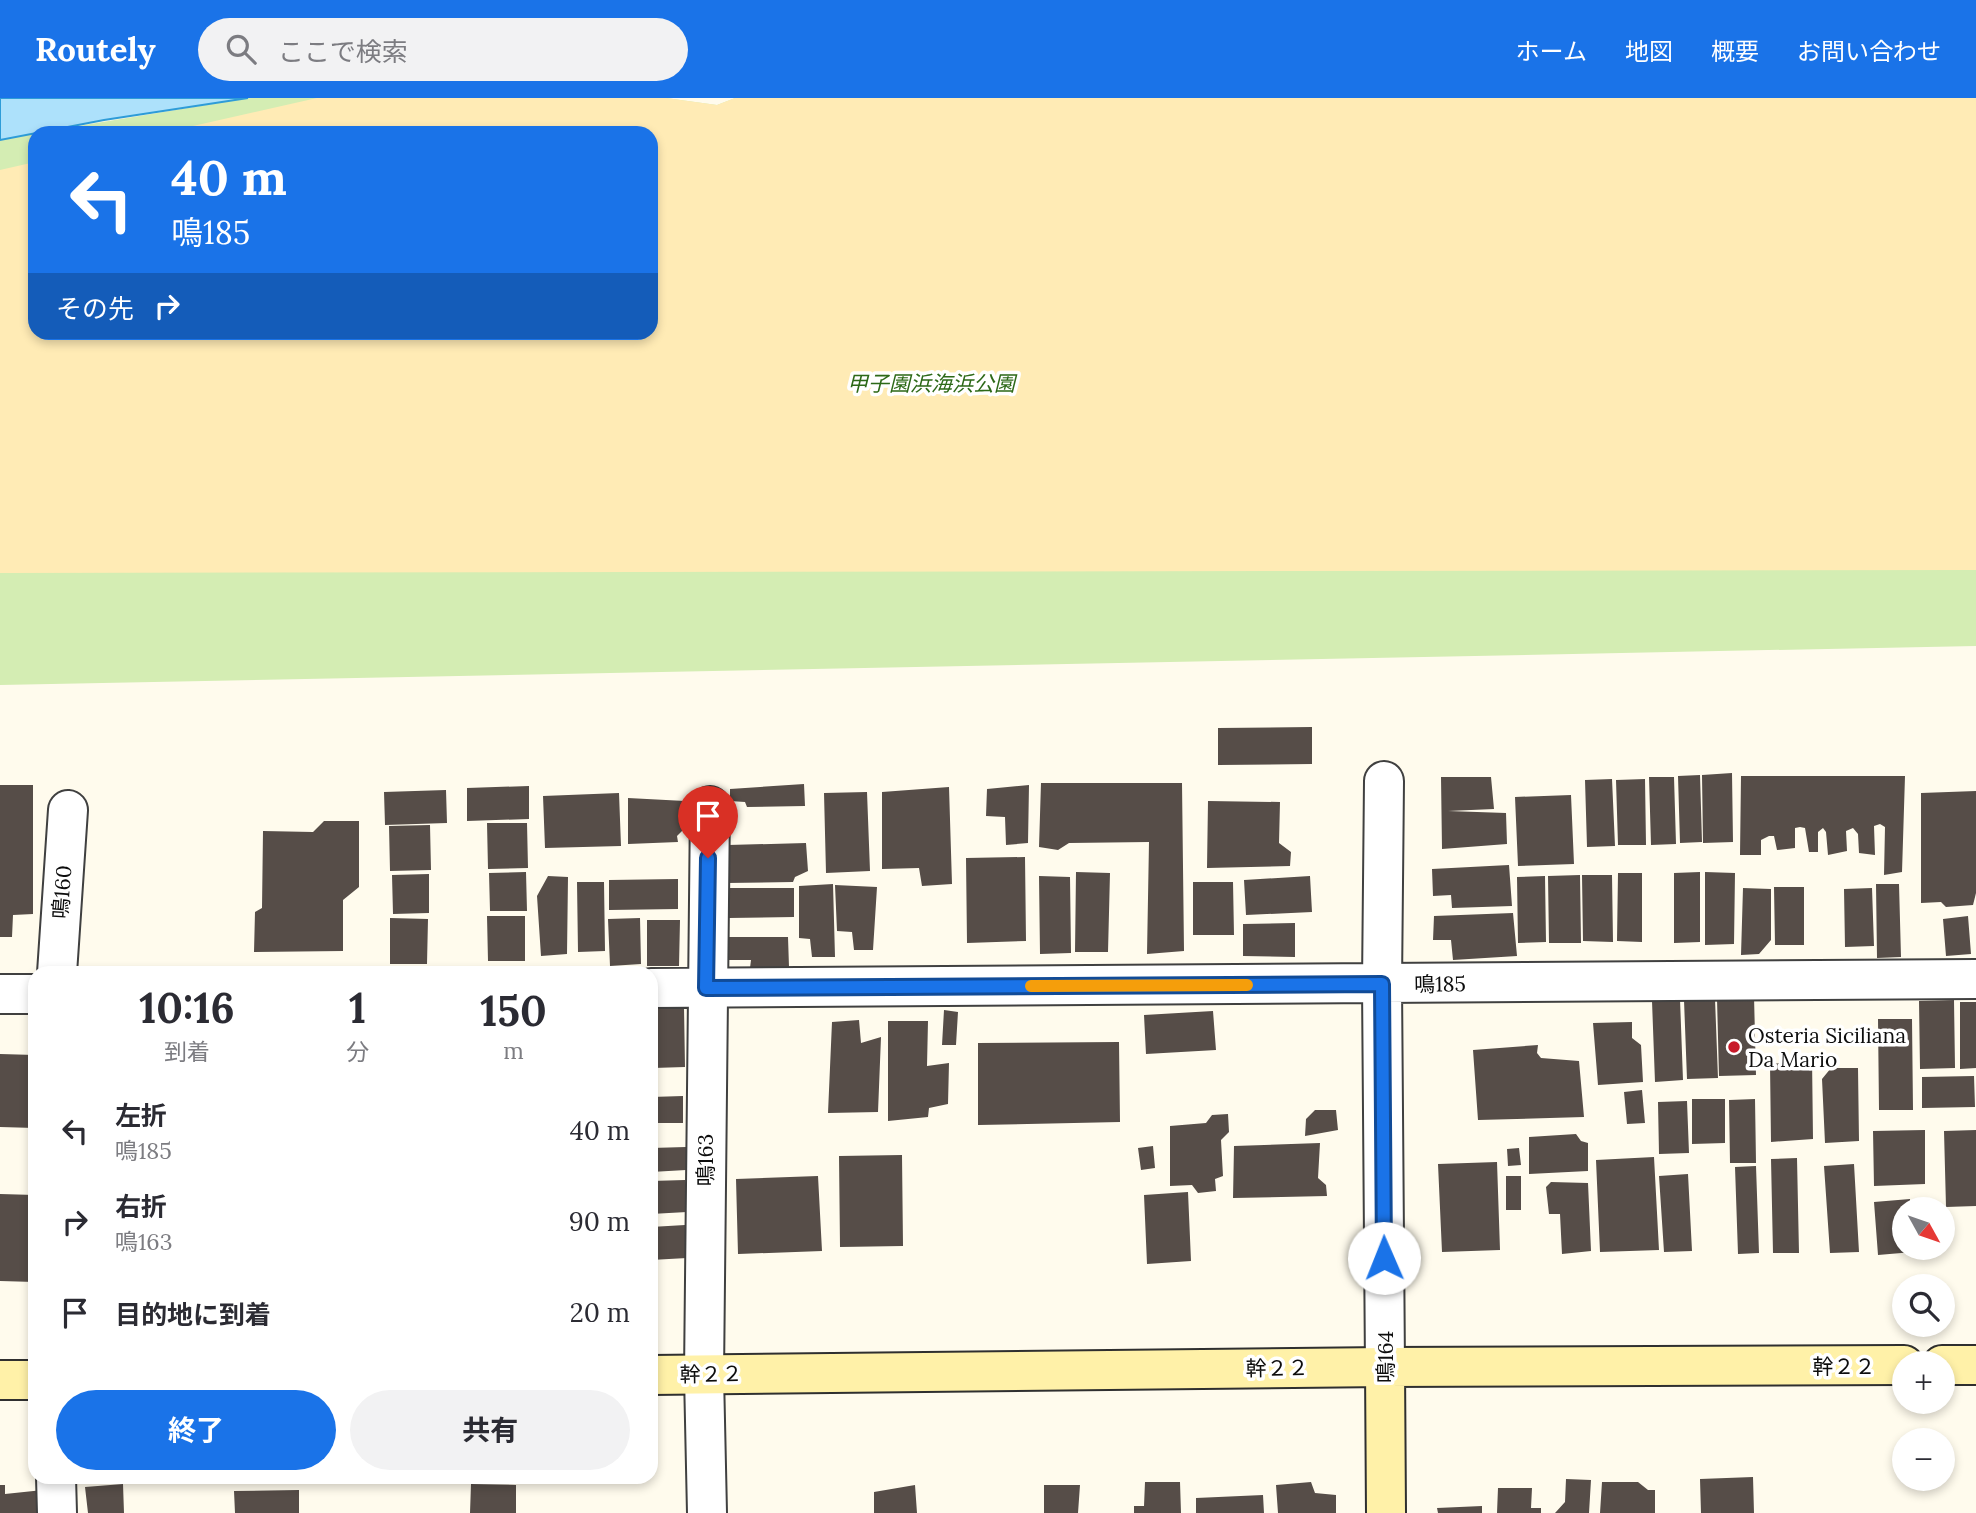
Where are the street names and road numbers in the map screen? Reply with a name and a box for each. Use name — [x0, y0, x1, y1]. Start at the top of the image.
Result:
street label: 鳴160 — [47, 864, 77, 920]
street label: 鳴185 — [1414, 970, 1466, 998]
street label: 鳴163 — [692, 1134, 719, 1186]
street label: 鳴164 — [1372, 1331, 1399, 1383]
street label: 幹２２ — [1813, 1353, 1876, 1380]
street label: 幹２２ — [1245, 1354, 1309, 1382]
street label: 幹２２ — [679, 1360, 743, 1388]

